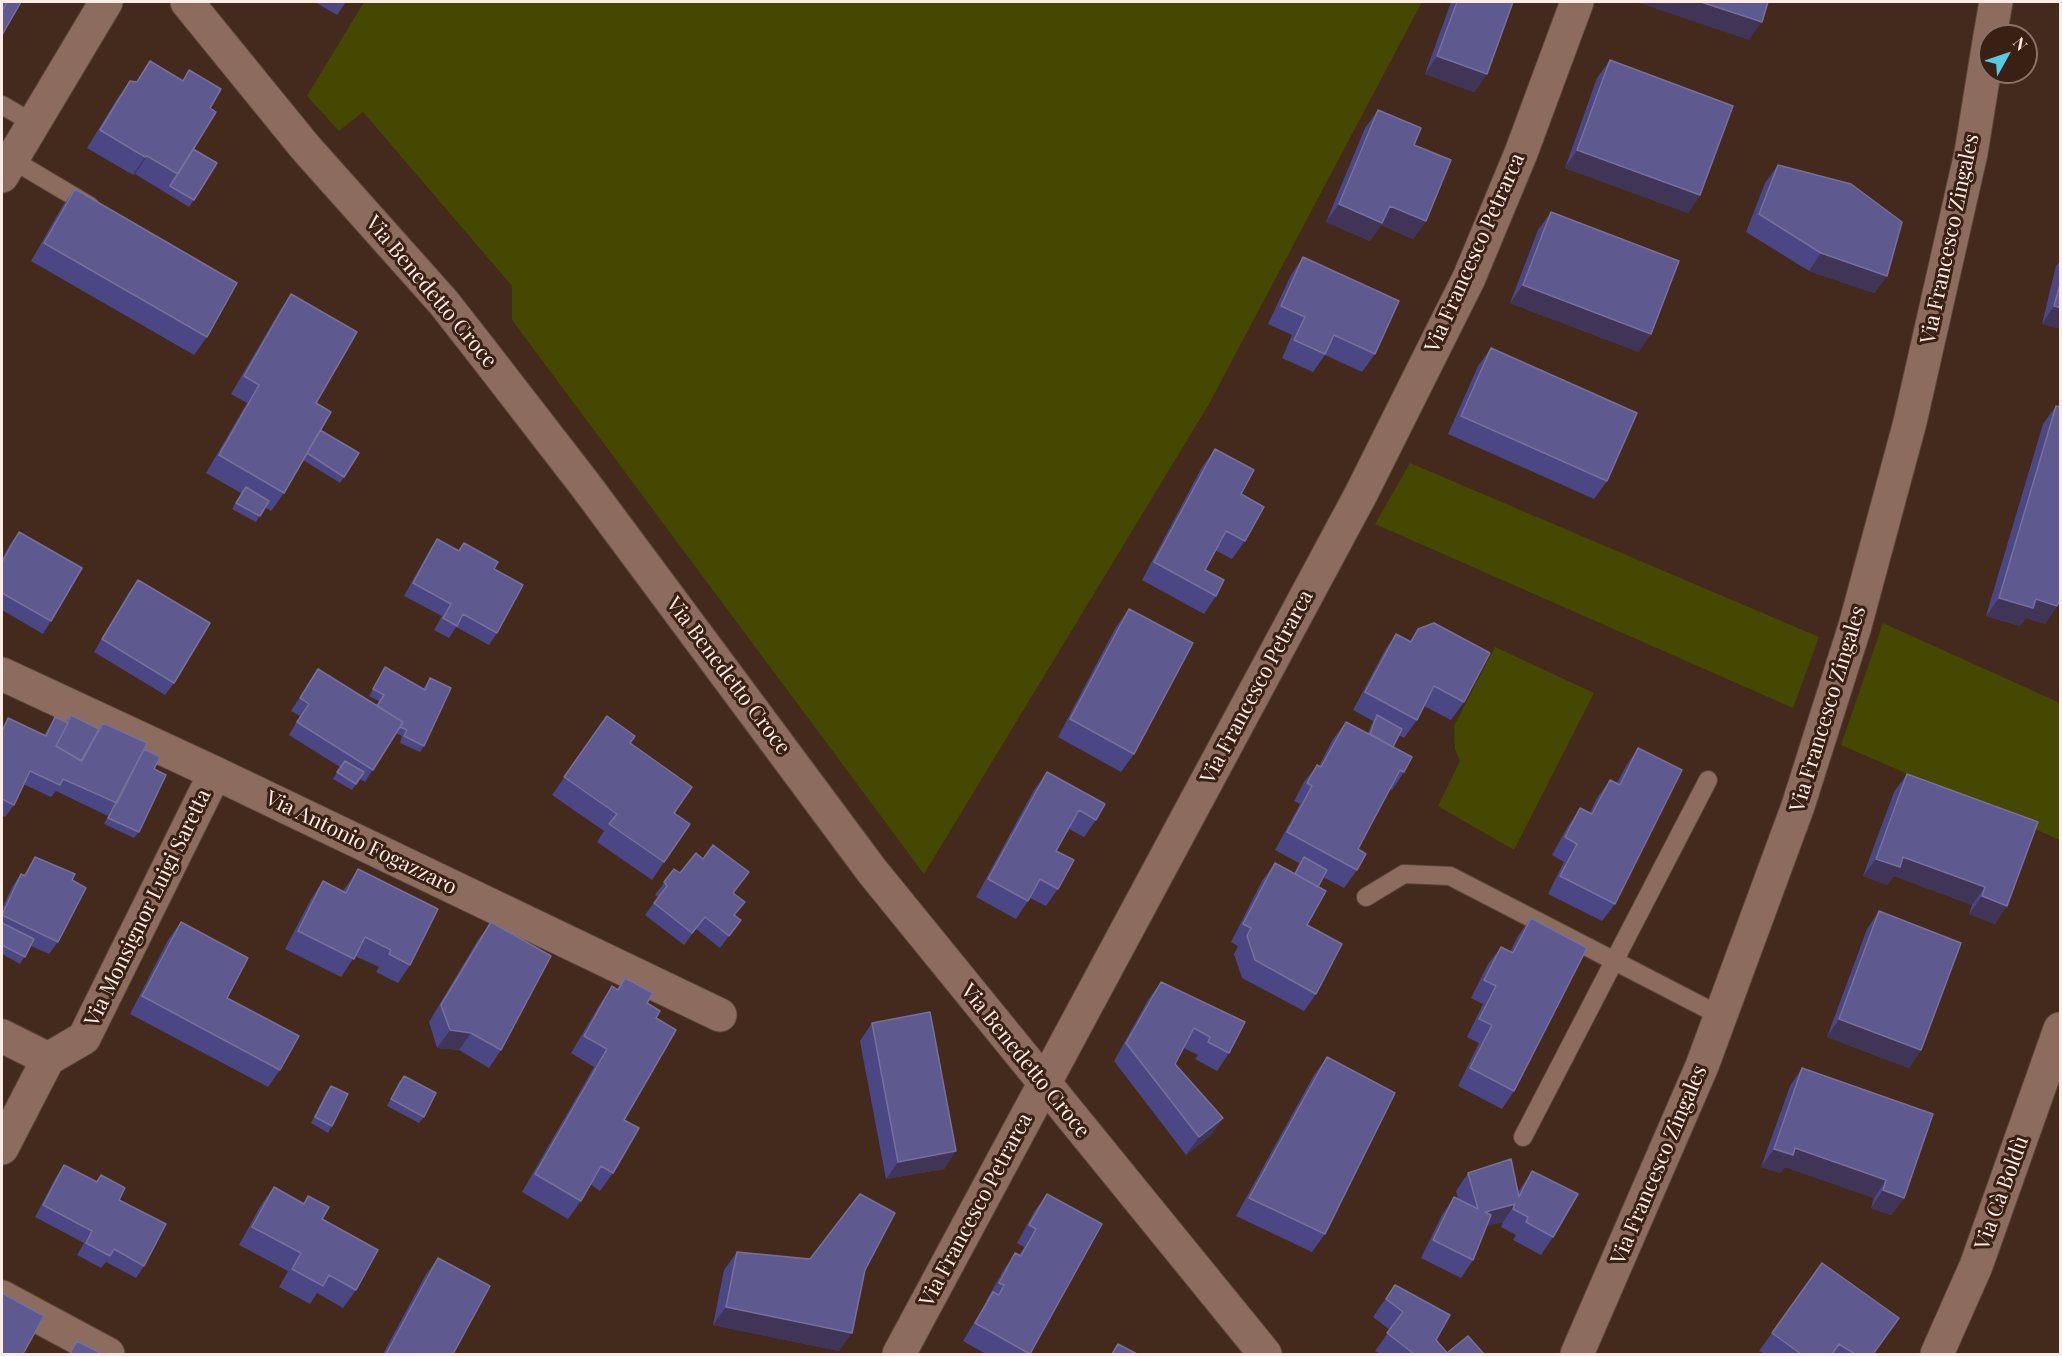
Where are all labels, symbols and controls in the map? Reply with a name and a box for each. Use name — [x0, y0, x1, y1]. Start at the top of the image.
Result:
north arrow — [1978, 24, 2038, 84]
text: N — [2009, 32, 2032, 55]
street label: Via Francesco Zingales — [1915, 132, 1985, 346]
street label: Via Francesco Petrarca — [1420, 149, 1530, 357]
street label: Via Benedetto Croce — [360, 211, 502, 373]
street label: Via Francesco Petrarca — [1195, 586, 1319, 788]
street label: Via Benedetto Croce — [661, 592, 795, 760]
street label: Via Francesco Zingales — [1785, 603, 1871, 815]
street label: Via Monsignor Luigi Saretta — [80, 785, 216, 1031]
street label: Via Antonio Fogazzaro — [261, 786, 461, 900]
street label: Via Benedetto Croce — [955, 979, 1095, 1143]
street label: Via Francesco Zingales — [1606, 1062, 1712, 1268]
street label: Via Francesco Petrarca — [914, 1109, 1038, 1311]
street label: Via Cà Boldù — [1970, 1133, 2034, 1253]

